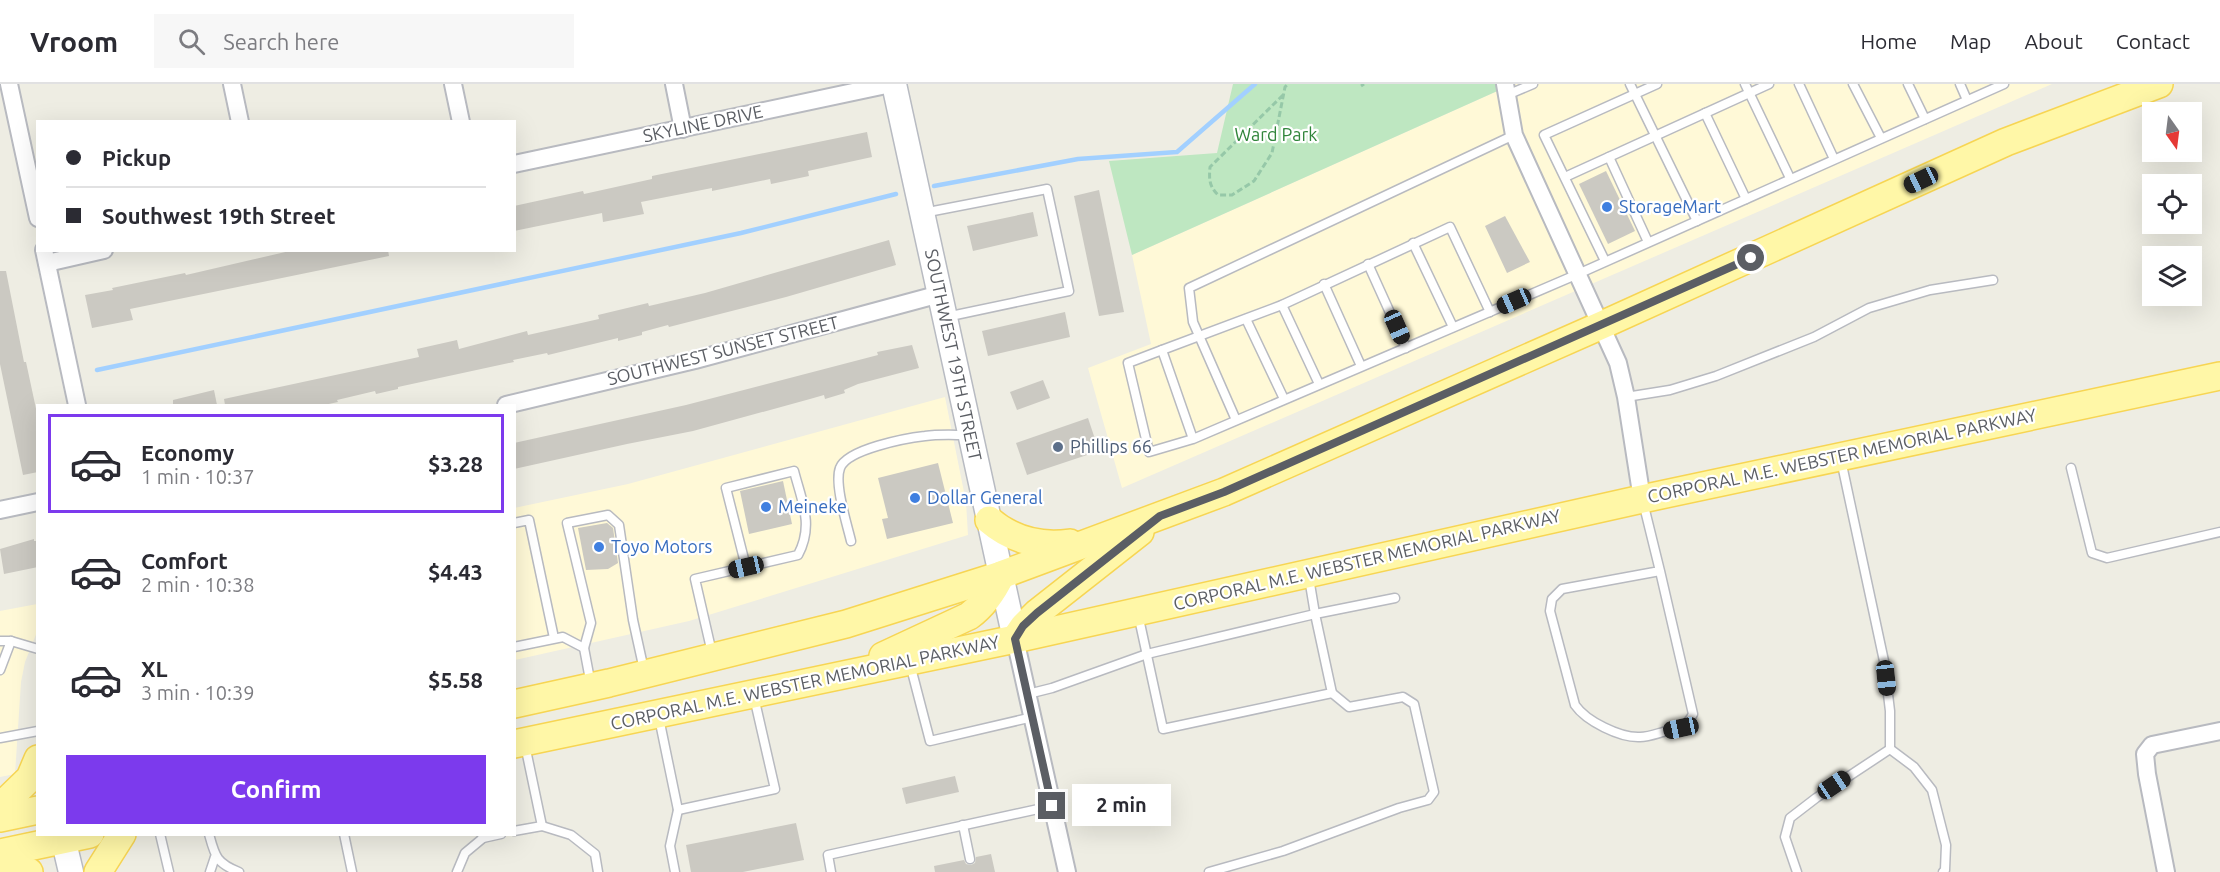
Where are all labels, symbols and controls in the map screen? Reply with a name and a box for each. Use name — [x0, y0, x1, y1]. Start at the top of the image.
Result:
search box — [154, 14, 574, 68]
icon: search — [175, 25, 208, 58]
text: Vroom — [30, 26, 118, 57]
text: Search here — [223, 29, 339, 54]
text: Home — [1860, 29, 1917, 53]
text: Map — [1950, 29, 1991, 53]
text: About — [2024, 29, 2083, 53]
text: Contact — [2116, 29, 2190, 53]
street label: SKYLINE DRIVE — [641, 101, 765, 146]
north arrow — [2142, 102, 2202, 162]
map controls — [2142, 102, 2202, 306]
park label: Ward Park — [1235, 124, 1317, 144]
text: Pickup — [102, 145, 171, 170]
car — [1901, 164, 1941, 196]
button: locate — [2142, 174, 2202, 234]
place label: StorageMart — [1619, 196, 1721, 216]
marker: StorageMart — [1600, 200, 1614, 214]
text: Southwest 19th Street — [102, 203, 336, 228]
route start — [1737, 244, 1764, 271]
button: layers — [2142, 246, 2202, 306]
street label: SOUTHWEST 19TH STREET — [922, 247, 986, 463]
car — [1494, 285, 1534, 317]
car — [1381, 307, 1413, 347]
street label: SOUTHWEST SUNSET STREET — [605, 312, 840, 388]
street label: CORPORAL M.E. WEBSTER MEMORIAL PARKWAY — [1646, 404, 2039, 506]
place label: Phillips 66 — [1070, 436, 1152, 456]
icon: car — [69, 437, 123, 491]
text: Economy — [141, 440, 234, 465]
marker: Phillips 66 — [1051, 440, 1065, 454]
text: $3.28 — [428, 451, 483, 476]
text: 1 min · 10:37 — [141, 465, 255, 488]
place label: Dollar General — [927, 487, 1043, 507]
marker: Dollar General — [908, 491, 922, 505]
place label: Meineke — [778, 496, 847, 516]
marker: Meineke — [759, 500, 773, 514]
street label: CORPORAL M.E. WEBSTER MEMORIAL PARKWAY — [1171, 505, 1563, 613]
place label: Toyo Motors — [611, 536, 712, 556]
marker: Toyo Motors — [592, 540, 606, 554]
icon: car — [69, 545, 123, 599]
text: Comfort — [141, 548, 228, 573]
car — [726, 554, 766, 580]
text: $4.43 — [428, 559, 483, 584]
text: 2 min · 10:38 — [141, 573, 255, 596]
street label: CORPORAL M.E. WEBSTER MEMORIAL PARKWAY — [609, 631, 1002, 733]
icon: car — [69, 653, 123, 707]
text: XL — [141, 656, 168, 681]
car — [1875, 659, 1897, 697]
text: $5.58 — [428, 667, 483, 692]
text: 3 min · 10:39 — [141, 681, 255, 704]
car — [1662, 715, 1700, 741]
button: Confirm — [66, 755, 486, 824]
car — [1814, 767, 1854, 803]
callout: 2 min — [1073, 785, 1172, 827]
route end — [1038, 792, 1065, 819]
text: 2 min — [1096, 793, 1147, 816]

